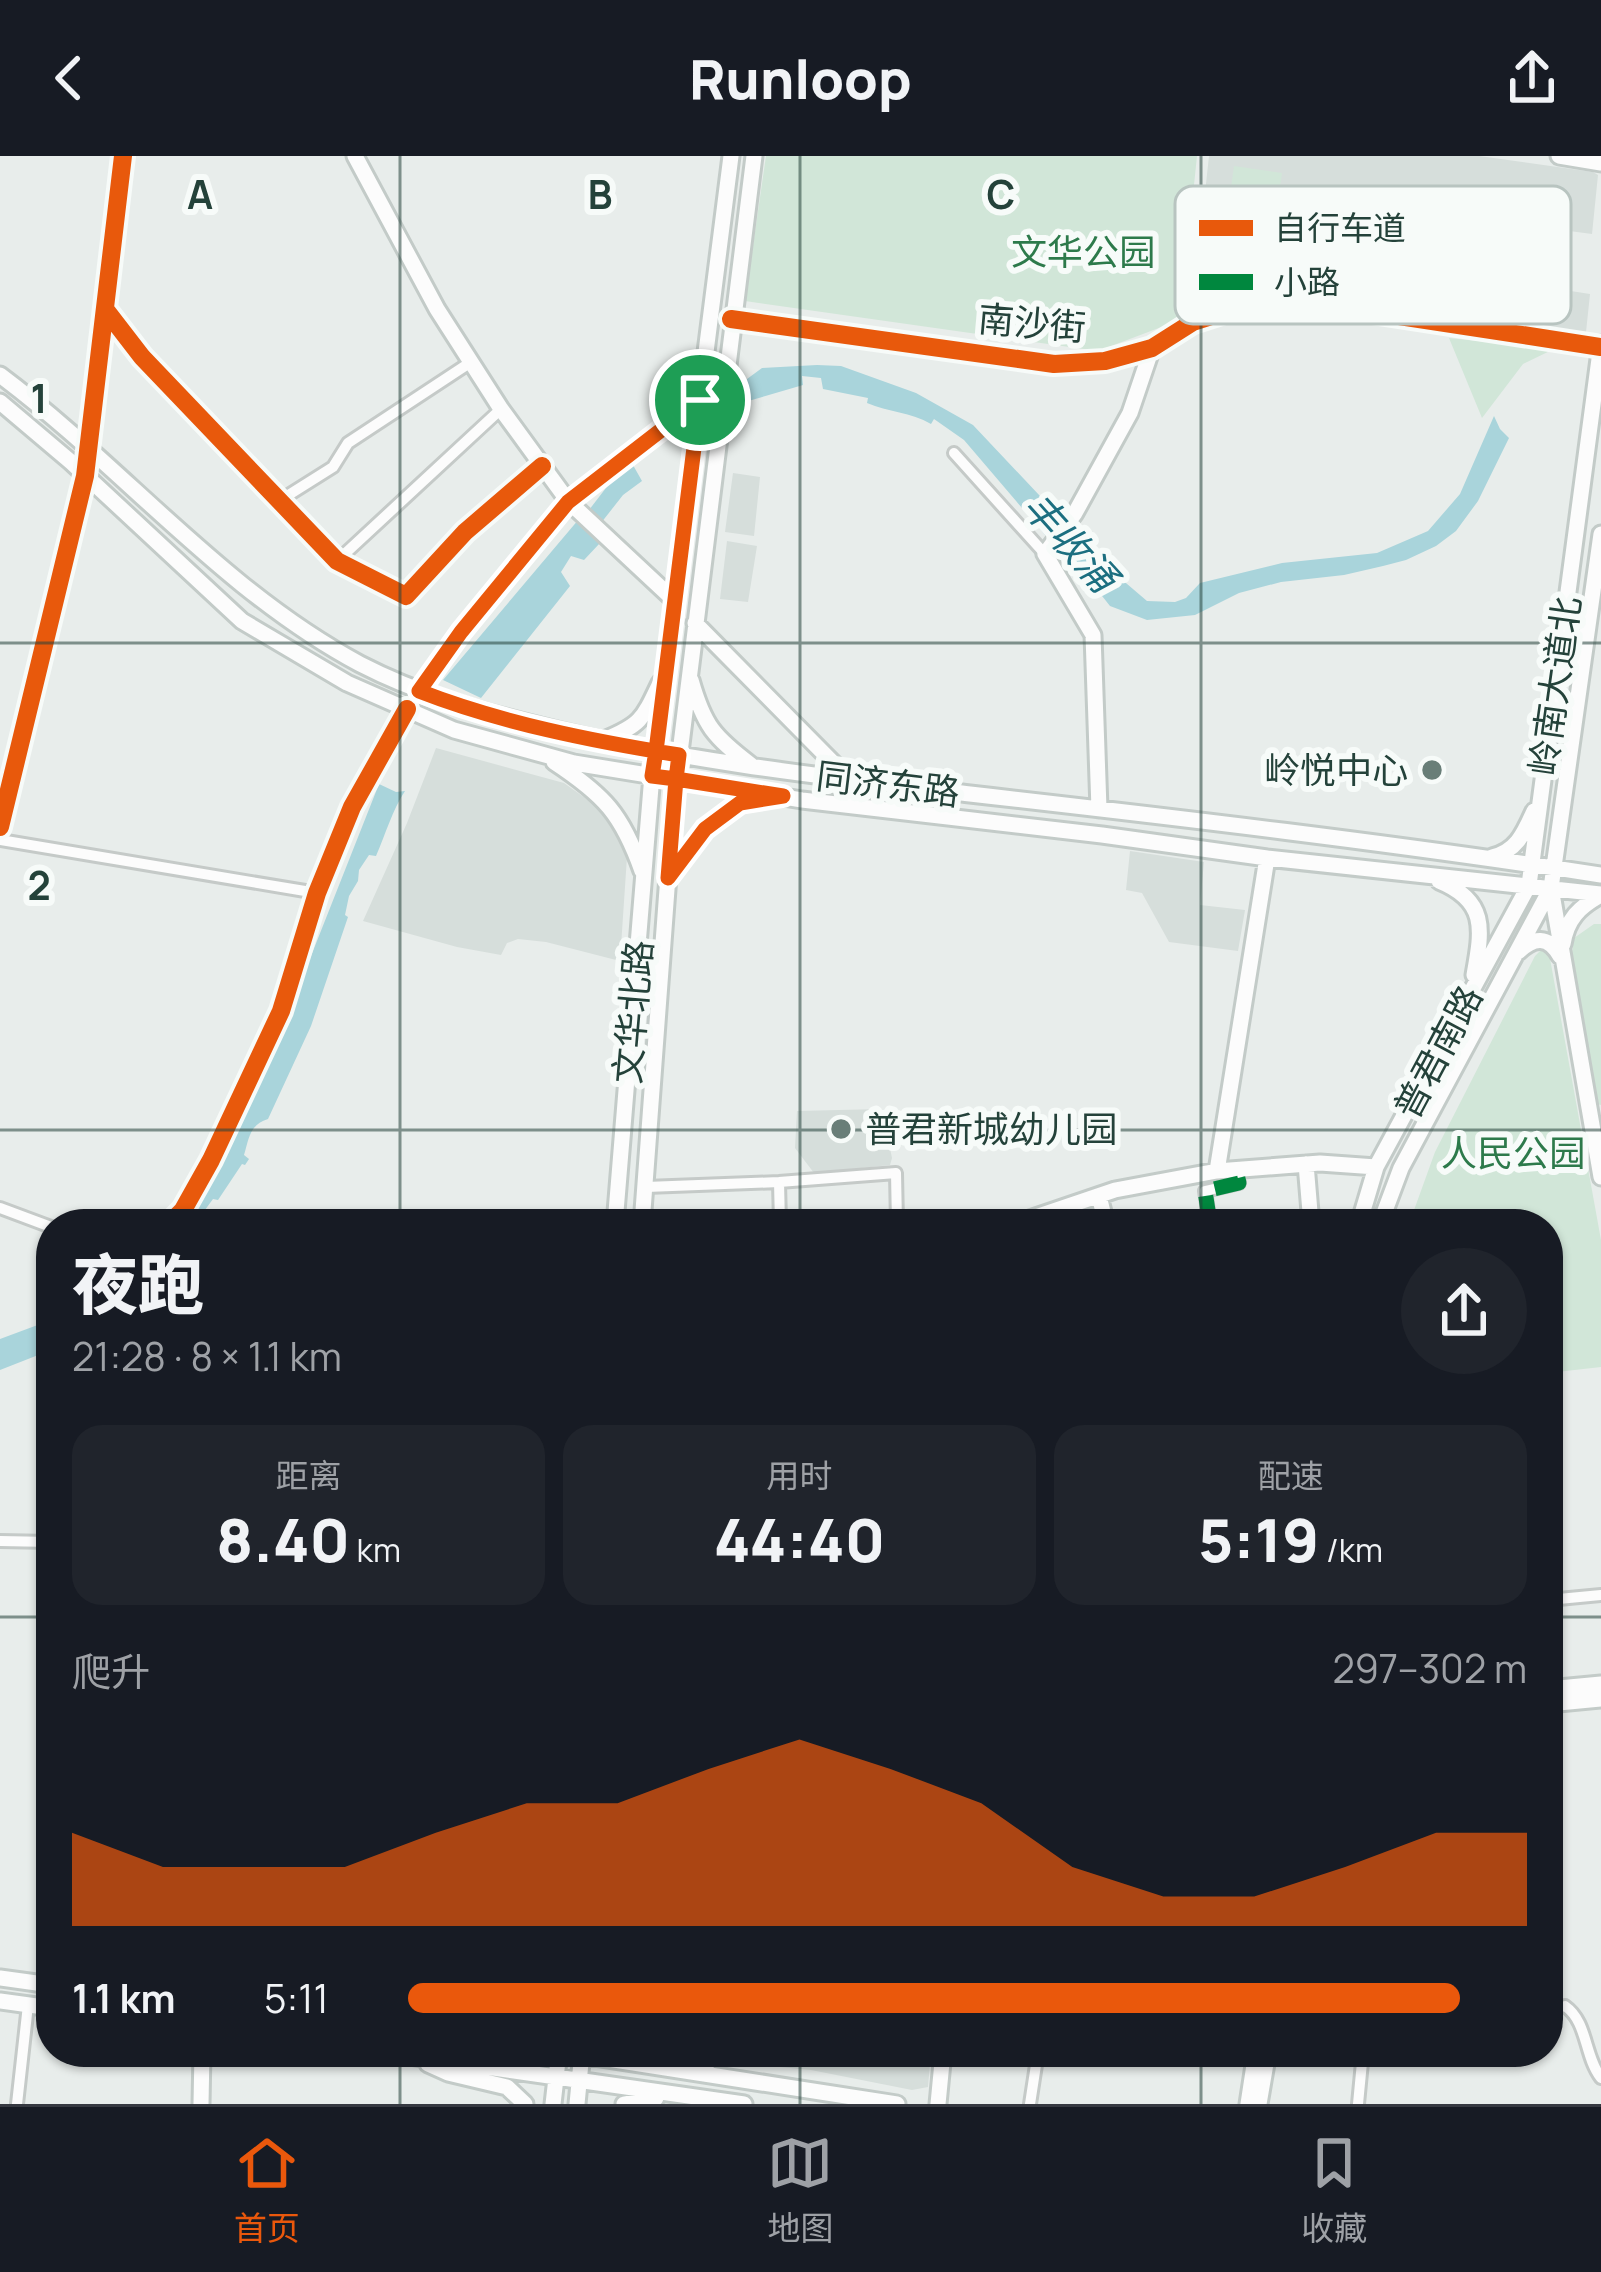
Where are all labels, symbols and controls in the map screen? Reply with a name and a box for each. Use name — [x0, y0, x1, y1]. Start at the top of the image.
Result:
text: Runloop — [689, 41, 912, 115]
icon: back — [36, 45, 102, 111]
icon: share — [1499, 45, 1565, 111]
text: A — [187, 167, 213, 221]
text: B — [588, 167, 612, 221]
text: C — [987, 167, 1015, 221]
legend — [1175, 186, 1571, 324]
text: 自行车道 — [1274, 205, 1406, 250]
park label: 文华公园 — [1011, 227, 1155, 276]
text: 小路 — [1274, 259, 1340, 304]
street label: 南沙街 — [976, 293, 1088, 352]
pin — [649, 349, 751, 451]
icon: arrive — [667, 367, 733, 433]
text: 1 — [30, 371, 48, 425]
water label: 丰收涌 — [1012, 480, 1133, 606]
street label: 岭南大道北 — [1518, 593, 1591, 778]
place label: 岭悦中心 — [1264, 745, 1408, 794]
street label: 同济东路 — [814, 750, 963, 817]
marker: 岭悦中心 — [1419, 757, 1445, 783]
text: 2 — [27, 858, 51, 912]
street label: 文华北路 — [602, 938, 663, 1086]
street label: 普君南路 — [1382, 977, 1493, 1127]
place label: 普君新城幼儿园 — [865, 1104, 1117, 1153]
marker: 普君新城幼儿园 — [828, 1116, 854, 1142]
park label: 人民公园 — [1441, 1128, 1585, 1177]
text: 夜跑 — [72, 1239, 204, 1329]
button: share — [1401, 1248, 1527, 1374]
text: 21:28 · 8 × 1.1 km — [72, 1329, 342, 1383]
text: 距离 — [276, 1453, 342, 1498]
text: 用时 — [767, 1453, 833, 1498]
text: 配速 — [1258, 1453, 1324, 1498]
text: 8.40 — [216, 1498, 350, 1580]
text: 44:40 — [714, 1498, 885, 1580]
text: 5:19 — [1198, 1498, 1319, 1580]
text: km — [350, 1527, 401, 1572]
text: /km — [1319, 1527, 1383, 1572]
text: 297–302 m — [1333, 1641, 1527, 1695]
text: 爬升 — [72, 1644, 150, 1698]
text: 1.1 km — [72, 1971, 176, 2025]
text: 5:11 — [264, 1971, 329, 2025]
tab: 首页 — [234, 2130, 300, 2250]
tab: 地图 — [767, 2130, 833, 2250]
tab: 收藏 — [1301, 2130, 1367, 2250]

